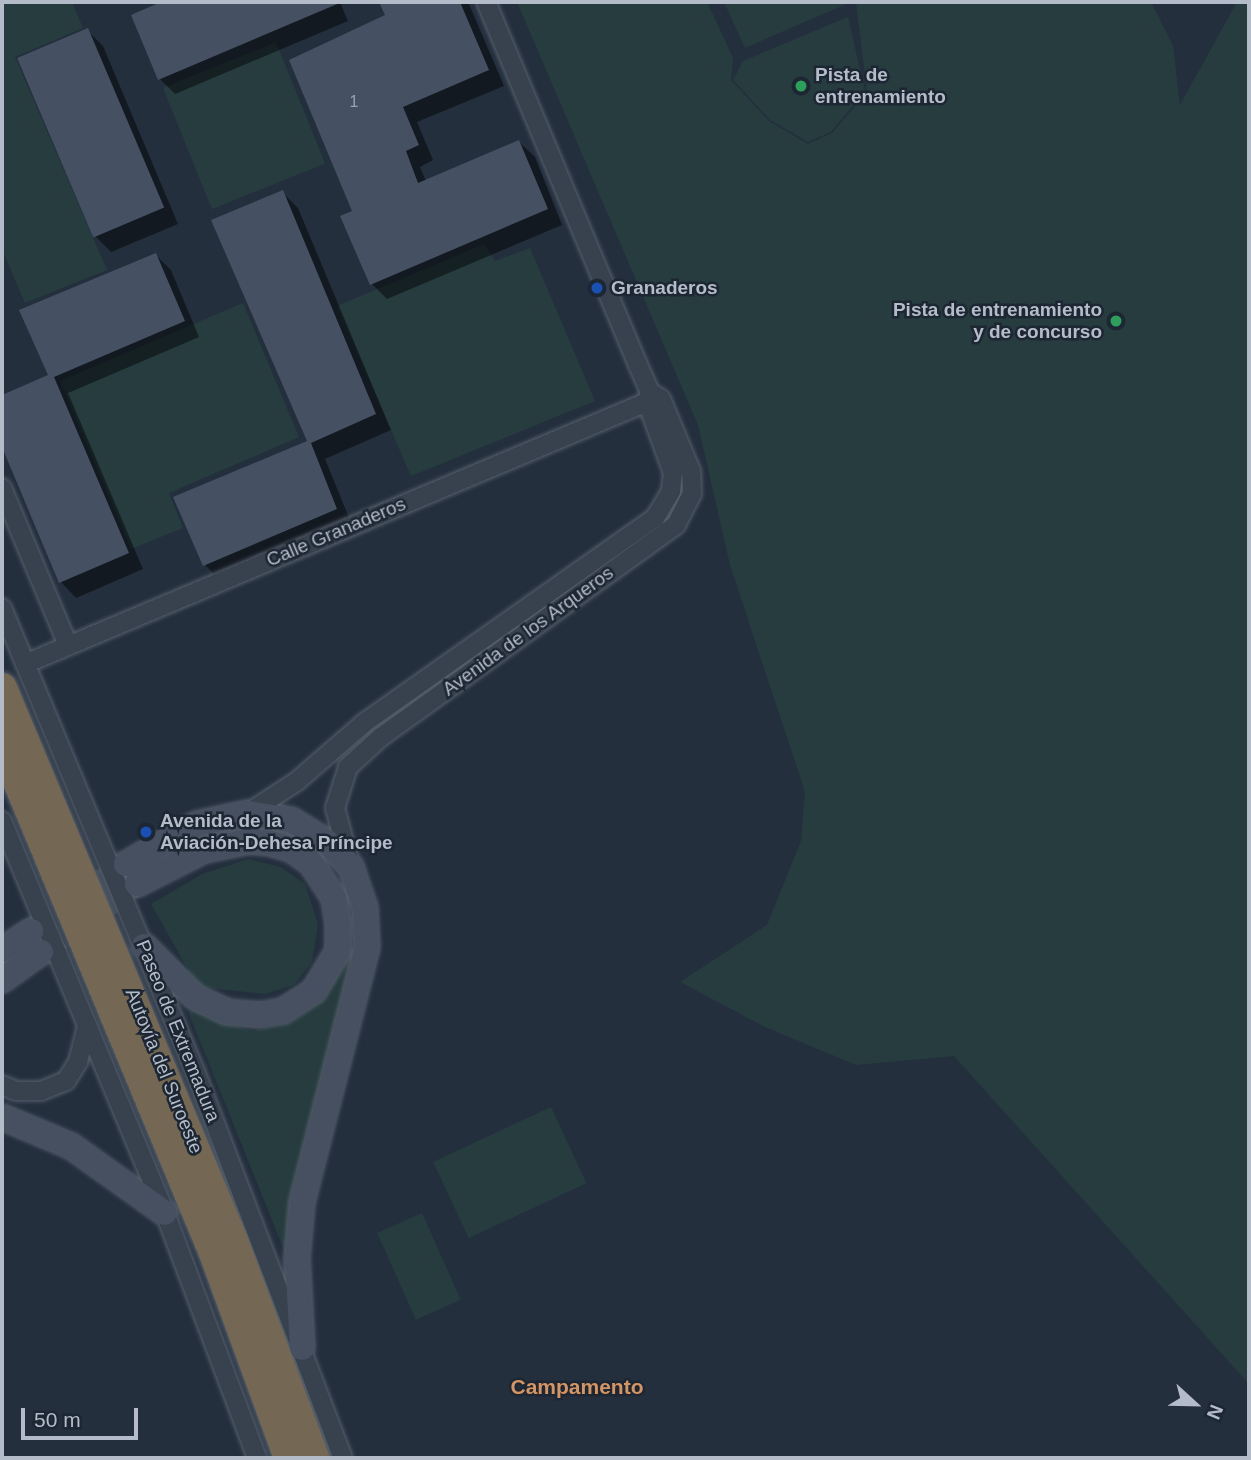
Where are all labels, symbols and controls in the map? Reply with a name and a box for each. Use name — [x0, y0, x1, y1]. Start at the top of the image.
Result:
place label: Pista de entrenamiento — [815, 64, 946, 108]
marker: Pista de entrenamiento — [793, 78, 809, 94]
house number: 1 — [350, 92, 358, 112]
place label: Granaderos — [611, 277, 718, 299]
marker: Granaderos — [589, 280, 605, 296]
place label: Pista de entrenamiento y de concurso — [893, 299, 1102, 343]
marker: Pista de entrenamiento y de concurso — [1108, 313, 1124, 329]
street label: Calle Granaderos — [263, 492, 409, 572]
street label: Avenida de los Arqueros — [438, 561, 618, 701]
place label: Avenida de la Aviación-Dehesa Príncipe — [160, 810, 393, 854]
marker: Avenida de la Aviación-Dehesa Príncipe — [138, 824, 154, 840]
street label: Paseo de Extremadura — [131, 937, 225, 1125]
street label: Autovía del Suroeste — [120, 985, 208, 1157]
north arrow — [1160, 1369, 1230, 1439]
district label: Campamento — [510, 1374, 644, 1400]
scale bar — [24, 1394, 142, 1438]
text: N — [1203, 1402, 1227, 1422]
text: 50 m — [34, 1408, 81, 1431]

